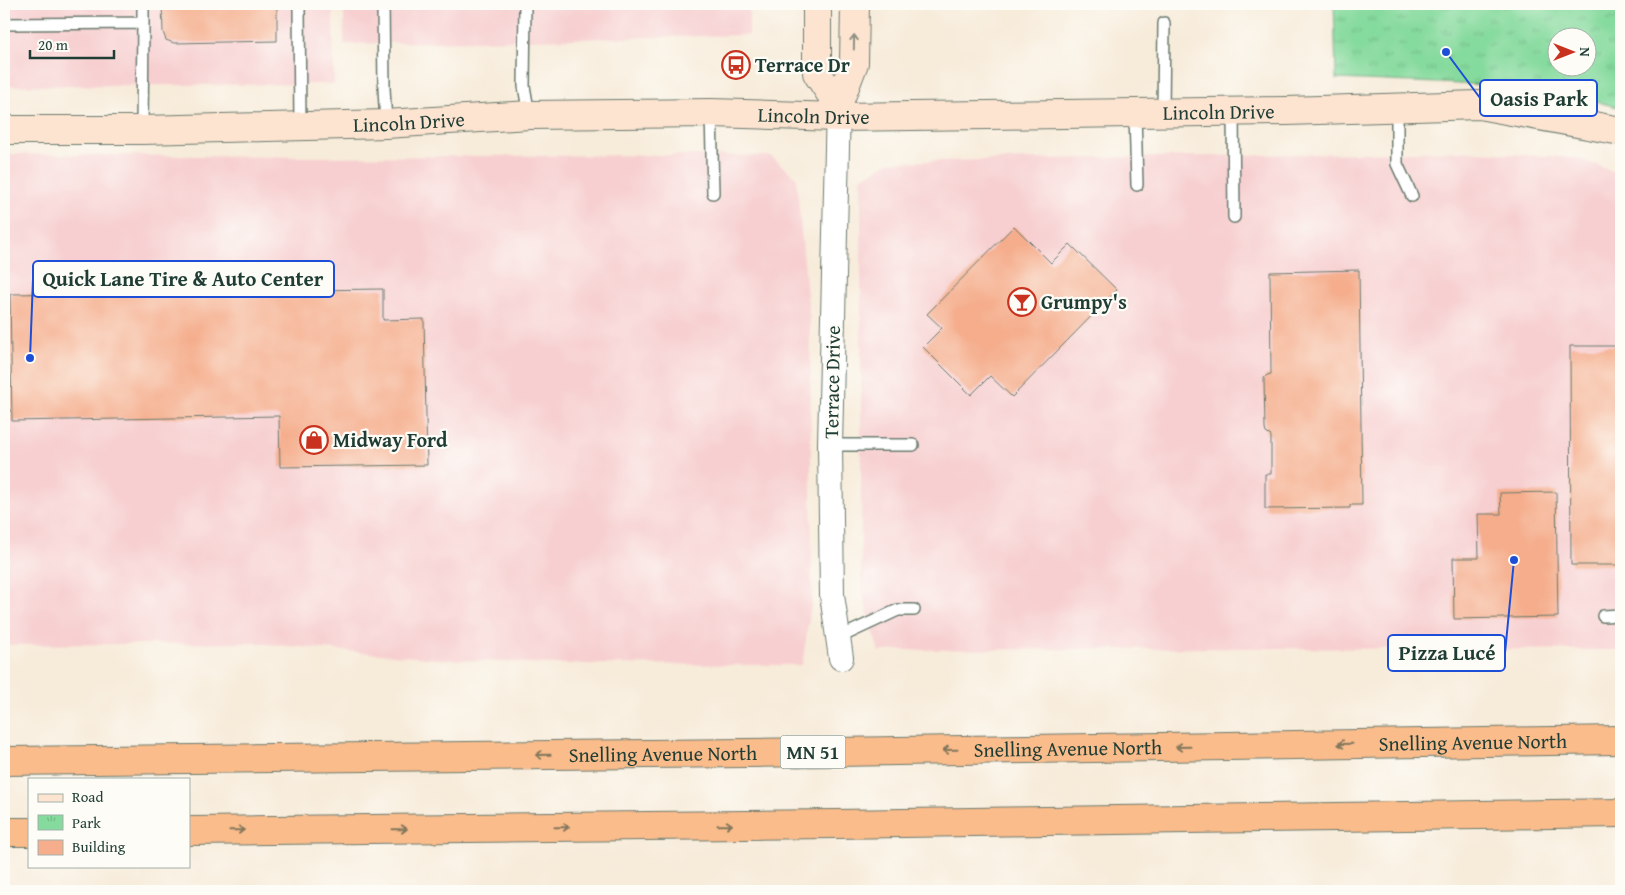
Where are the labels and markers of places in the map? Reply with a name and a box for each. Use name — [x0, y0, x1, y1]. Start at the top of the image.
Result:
bus stop icon: Terrace Dr — [721, 50, 751, 80]
place label: Terrace Dr — [755, 50, 850, 79]
callout: Oasis Park — [1480, 80, 1597, 116]
callout: Quick Lane Tire & Auto Center — [33, 261, 334, 297]
bar icon: Grumpy's — [1007, 287, 1037, 317]
place label: Grumpy's — [1041, 287, 1127, 316]
shop icon: Midway Ford — [299, 425, 329, 455]
place label: Midway Ford — [333, 425, 448, 454]
callout: Pizza Lucé — [1388, 635, 1505, 671]

